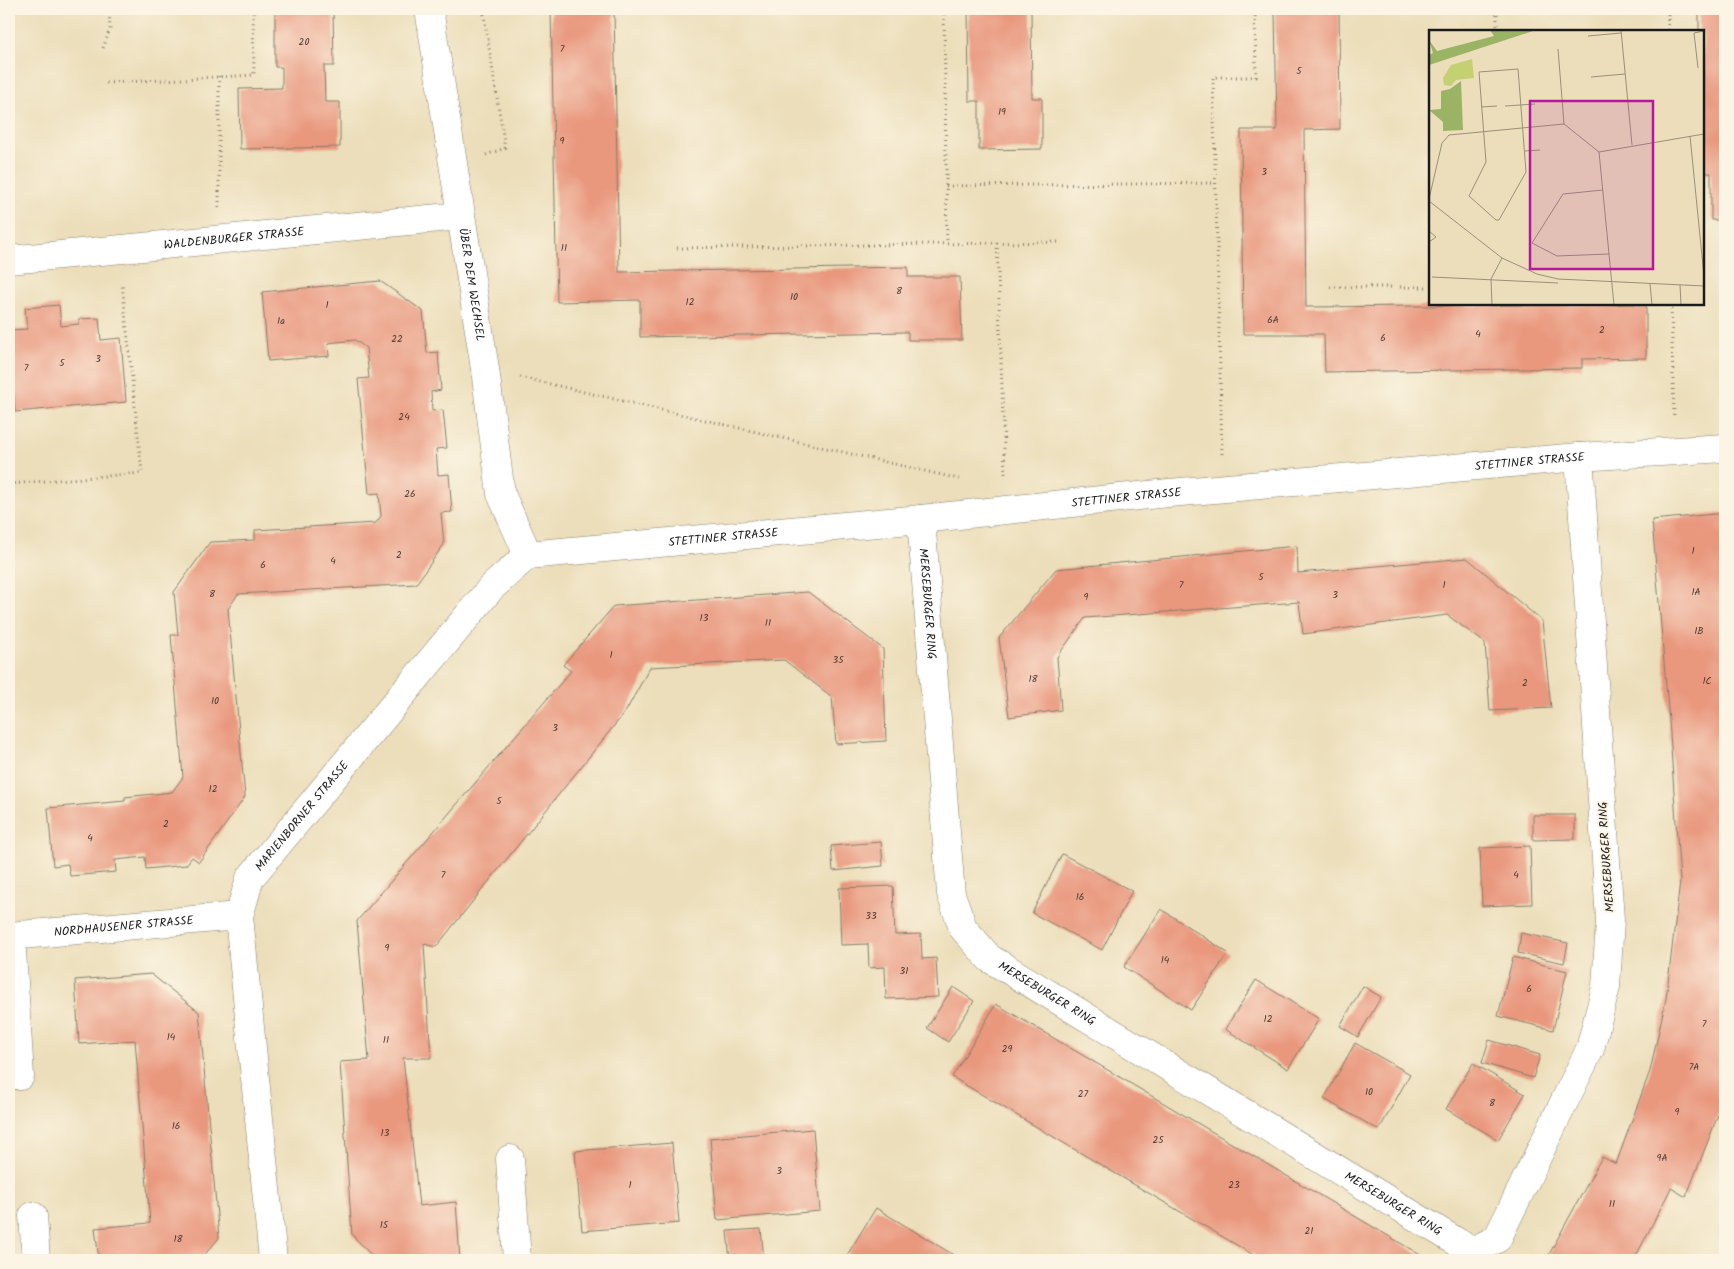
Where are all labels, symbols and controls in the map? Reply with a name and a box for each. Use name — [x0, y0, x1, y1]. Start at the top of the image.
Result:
inset map — [1429, 30, 1704, 305]
house number: 20 — [299, 34, 309, 50]
house number: 7 — [560, 41, 565, 57]
house number: 5 — [1296, 63, 1302, 79]
house number: 19 — [998, 104, 1006, 120]
house number: 9 — [560, 133, 565, 149]
house number: 3 — [1261, 164, 1267, 180]
street label: WALDENBURGER STRASSE — [163, 222, 306, 255]
street label: ÜBER DEM WECHSEL — [453, 227, 490, 343]
house number: 11 — [561, 240, 567, 256]
house number: 8 — [896, 283, 903, 299]
house number: 10 — [790, 289, 798, 305]
house number: 12 — [686, 294, 695, 310]
house number: 1 — [325, 297, 329, 313]
house number: 6A — [1267, 312, 1279, 328]
house number: 1a — [277, 313, 285, 329]
house number: 2 — [1599, 322, 1605, 338]
house number: 4 — [1475, 326, 1481, 342]
house number: 6 — [1380, 330, 1386, 346]
house number: 22 — [391, 331, 403, 347]
house number: 3 — [95, 351, 101, 367]
house number: 5 — [59, 355, 65, 371]
house number: 7 — [24, 360, 29, 376]
house number: 24 — [398, 409, 410, 425]
street label: STETTINER STRASSE — [1474, 448, 1586, 476]
street label: STETTINER STRASSE — [1070, 483, 1183, 513]
house number: 26 — [404, 486, 416, 502]
street label: STETTINER STRASSE — [667, 523, 780, 552]
house number: 1 — [1691, 543, 1695, 559]
house number: 2 — [396, 547, 402, 563]
street label: MERSEBURGER RING — [913, 548, 941, 660]
house number: 4 — [330, 553, 336, 569]
house number: 6 — [260, 557, 266, 573]
house number: 5 — [1258, 569, 1264, 585]
house number: 7 — [1179, 577, 1184, 593]
house number: 1 — [1442, 577, 1446, 593]
house number: 1A — [1691, 584, 1701, 600]
house number: 8 — [209, 586, 216, 602]
house number: 3 — [1332, 587, 1338, 603]
house number: 9 — [1084, 589, 1089, 605]
house number: 13 — [700, 610, 709, 626]
house number: 11 — [765, 615, 771, 631]
house number: 1B — [1694, 623, 1704, 639]
house number: 1 — [609, 647, 613, 663]
house number: 35 — [832, 652, 844, 668]
house number: 18 — [1028, 671, 1039, 687]
house number: 1C — [1702, 673, 1712, 689]
house number: 2 — [1522, 675, 1528, 691]
house number: 10 — [211, 693, 219, 709]
house number: 3 — [552, 720, 558, 736]
street label: MARIENBORNER STRASSE — [250, 756, 354, 876]
house number: 12 — [209, 781, 218, 797]
house number: 5 — [496, 793, 502, 809]
street label: MERSEBURGER RING — [1593, 801, 1620, 913]
house number: 2 — [163, 816, 169, 832]
house number: 4 — [87, 830, 93, 846]
house number: 7 — [441, 867, 446, 883]
house number: 4 — [1513, 867, 1519, 883]
house number: 16 — [1076, 889, 1084, 905]
house number: 33 — [865, 908, 877, 924]
street label: NORDHAUSENER STRASSE — [53, 911, 195, 942]
house number: 9 — [385, 940, 390, 956]
house number: 14 — [1161, 952, 1170, 968]
street label: MERSEBURGER RING — [994, 957, 1099, 1031]
house number: 31 — [900, 963, 908, 979]
house number: 6 — [1526, 981, 1532, 997]
house number: 12 — [1264, 1011, 1273, 1027]
house number: 7 — [1702, 1016, 1707, 1032]
house number: 14 — [167, 1029, 176, 1045]
house number: 11 — [383, 1032, 389, 1048]
house number: 29 — [1002, 1041, 1012, 1057]
house number: 7A — [1689, 1059, 1699, 1075]
house number: 10 — [1365, 1084, 1373, 1100]
house number: 27 — [1078, 1086, 1089, 1102]
house number: 8 — [1489, 1095, 1496, 1111]
house number: 9 — [1675, 1104, 1680, 1120]
house number: 16 — [172, 1118, 180, 1134]
house number: 13 — [381, 1125, 390, 1141]
house number: 25 — [1152, 1132, 1164, 1148]
house number: 9A — [1657, 1150, 1667, 1166]
house number: 3 — [776, 1163, 782, 1179]
street label: MERSEBURGER RING — [1341, 1167, 1446, 1241]
house number: 1 — [628, 1177, 632, 1193]
house number: 23 — [1228, 1177, 1240, 1193]
house number: 11 — [1609, 1196, 1615, 1212]
house number: 15 — [380, 1217, 389, 1233]
house number: 21 — [1305, 1223, 1313, 1239]
house number: 18 — [173, 1231, 184, 1247]

